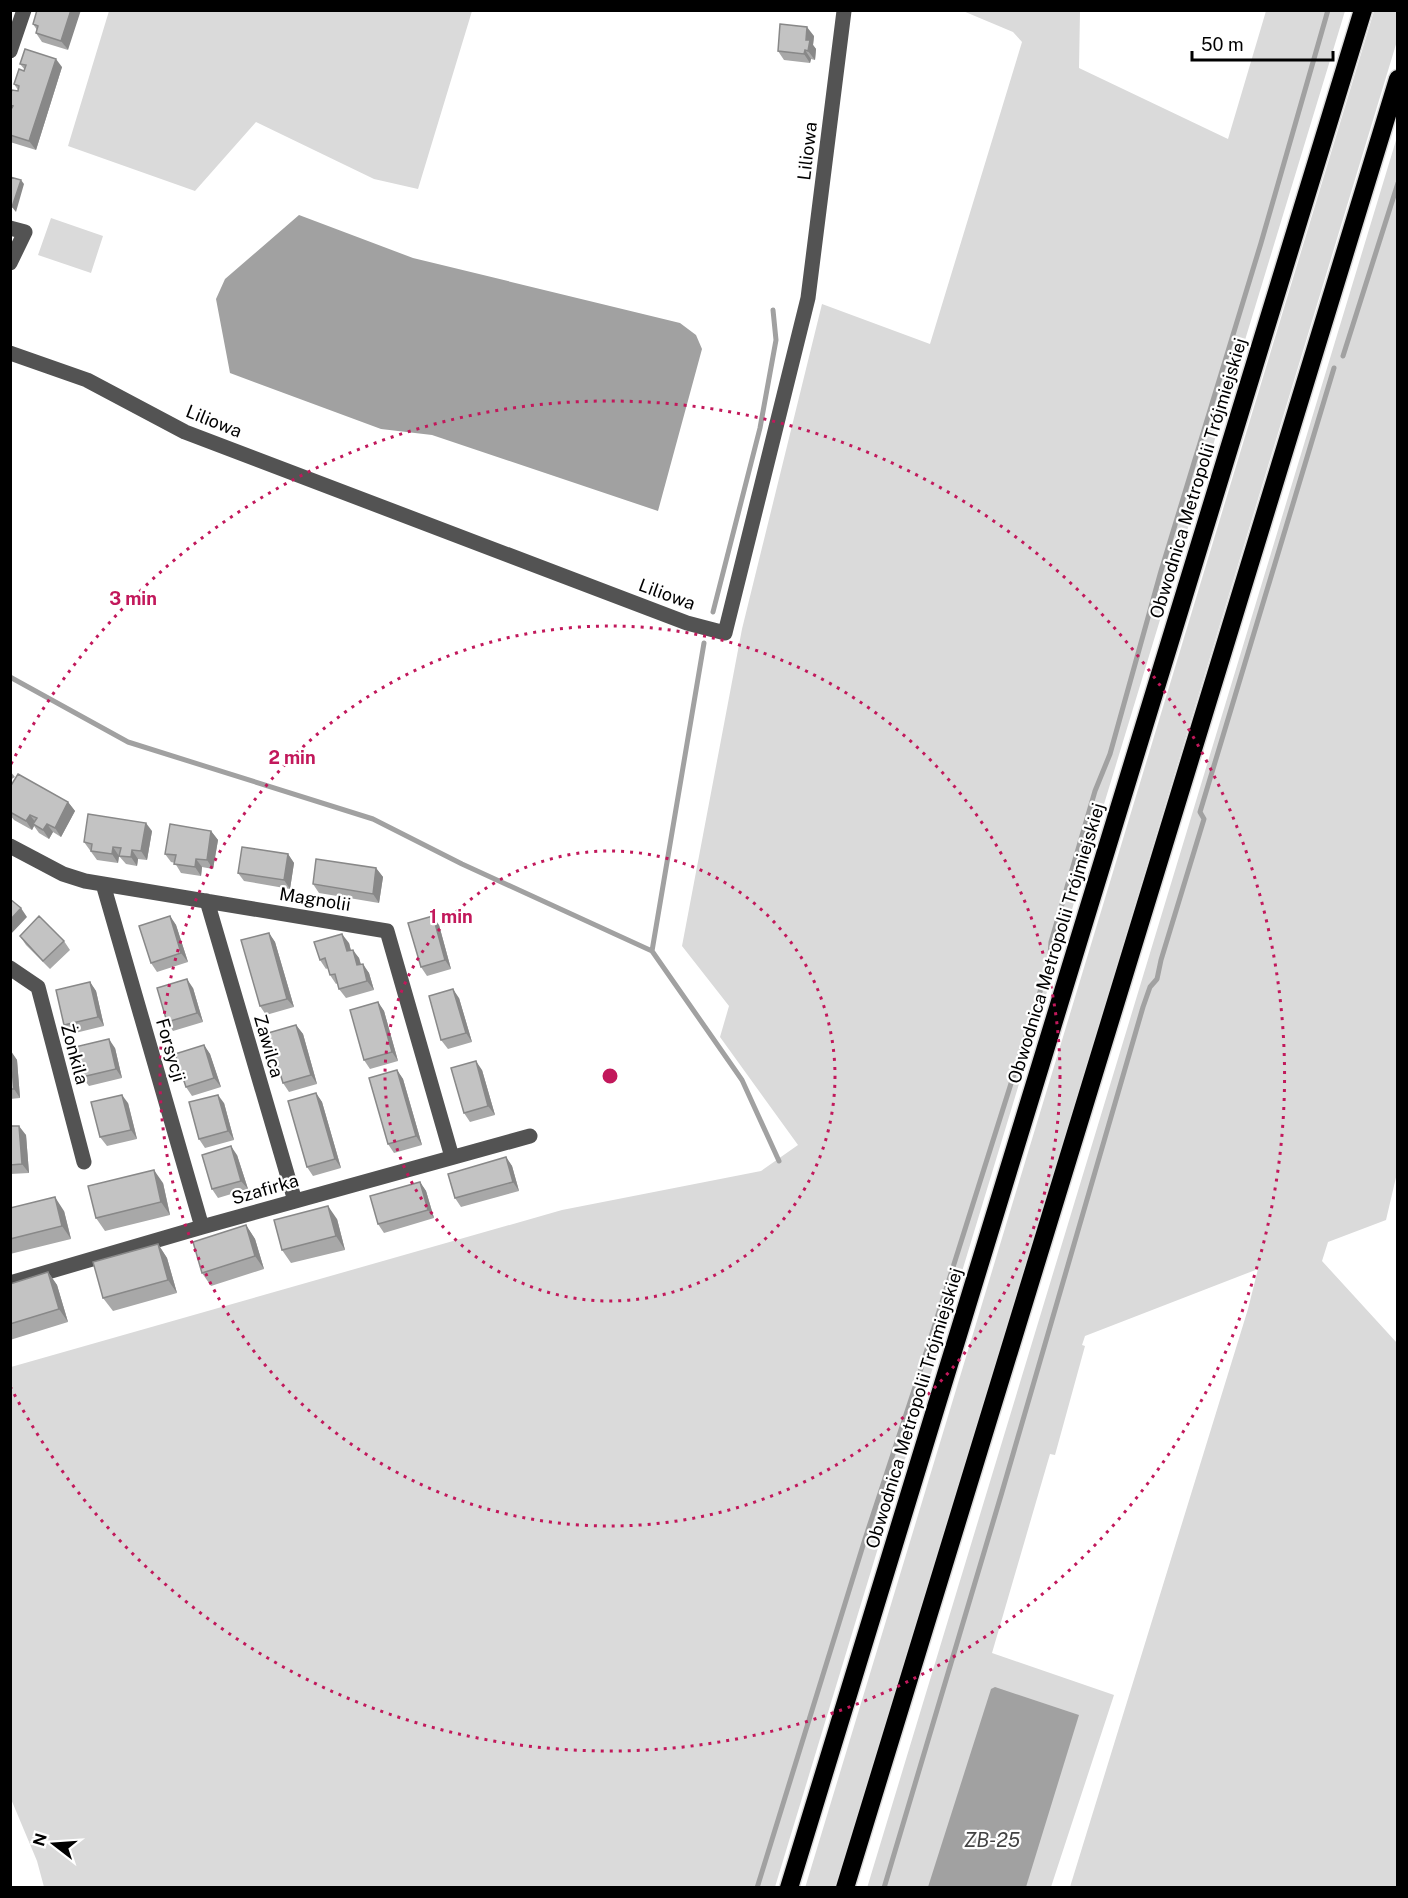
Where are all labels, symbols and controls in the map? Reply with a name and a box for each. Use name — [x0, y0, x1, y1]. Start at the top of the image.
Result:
scale bar — [1192, 24, 1333, 62]
text: 50 m — [1201, 34, 1244, 55]
street label: Liliowa — [793, 121, 821, 181]
street label: Obwodnica Metropolii Trójmiejskiej — [1145, 335, 1251, 621]
street label: Liliowa — [183, 400, 245, 442]
street label: Liliowa — [636, 574, 698, 614]
text: 3 min — [109, 588, 157, 609]
text: 2 min — [268, 747, 316, 768]
street label: Obwodnica Metropolii Trójmiejskiej — [1003, 800, 1109, 1086]
street label: Magnolii — [278, 883, 352, 915]
text: 1 min — [429, 906, 473, 927]
street label: Zawilca — [250, 1012, 288, 1080]
street label: Forsycji — [152, 1016, 190, 1084]
street label: Żonkila — [57, 1021, 94, 1087]
centre of rings — [600, 1066, 620, 1086]
street label: Szafirka — [229, 1169, 301, 1209]
street label: Obwodnica Metropolii Trójmiejskiej — [861, 1265, 967, 1551]
north arrow — [24, 1814, 84, 1874]
water label: ZB-25 — [964, 1828, 1020, 1852]
text: N — [29, 1831, 51, 1849]

